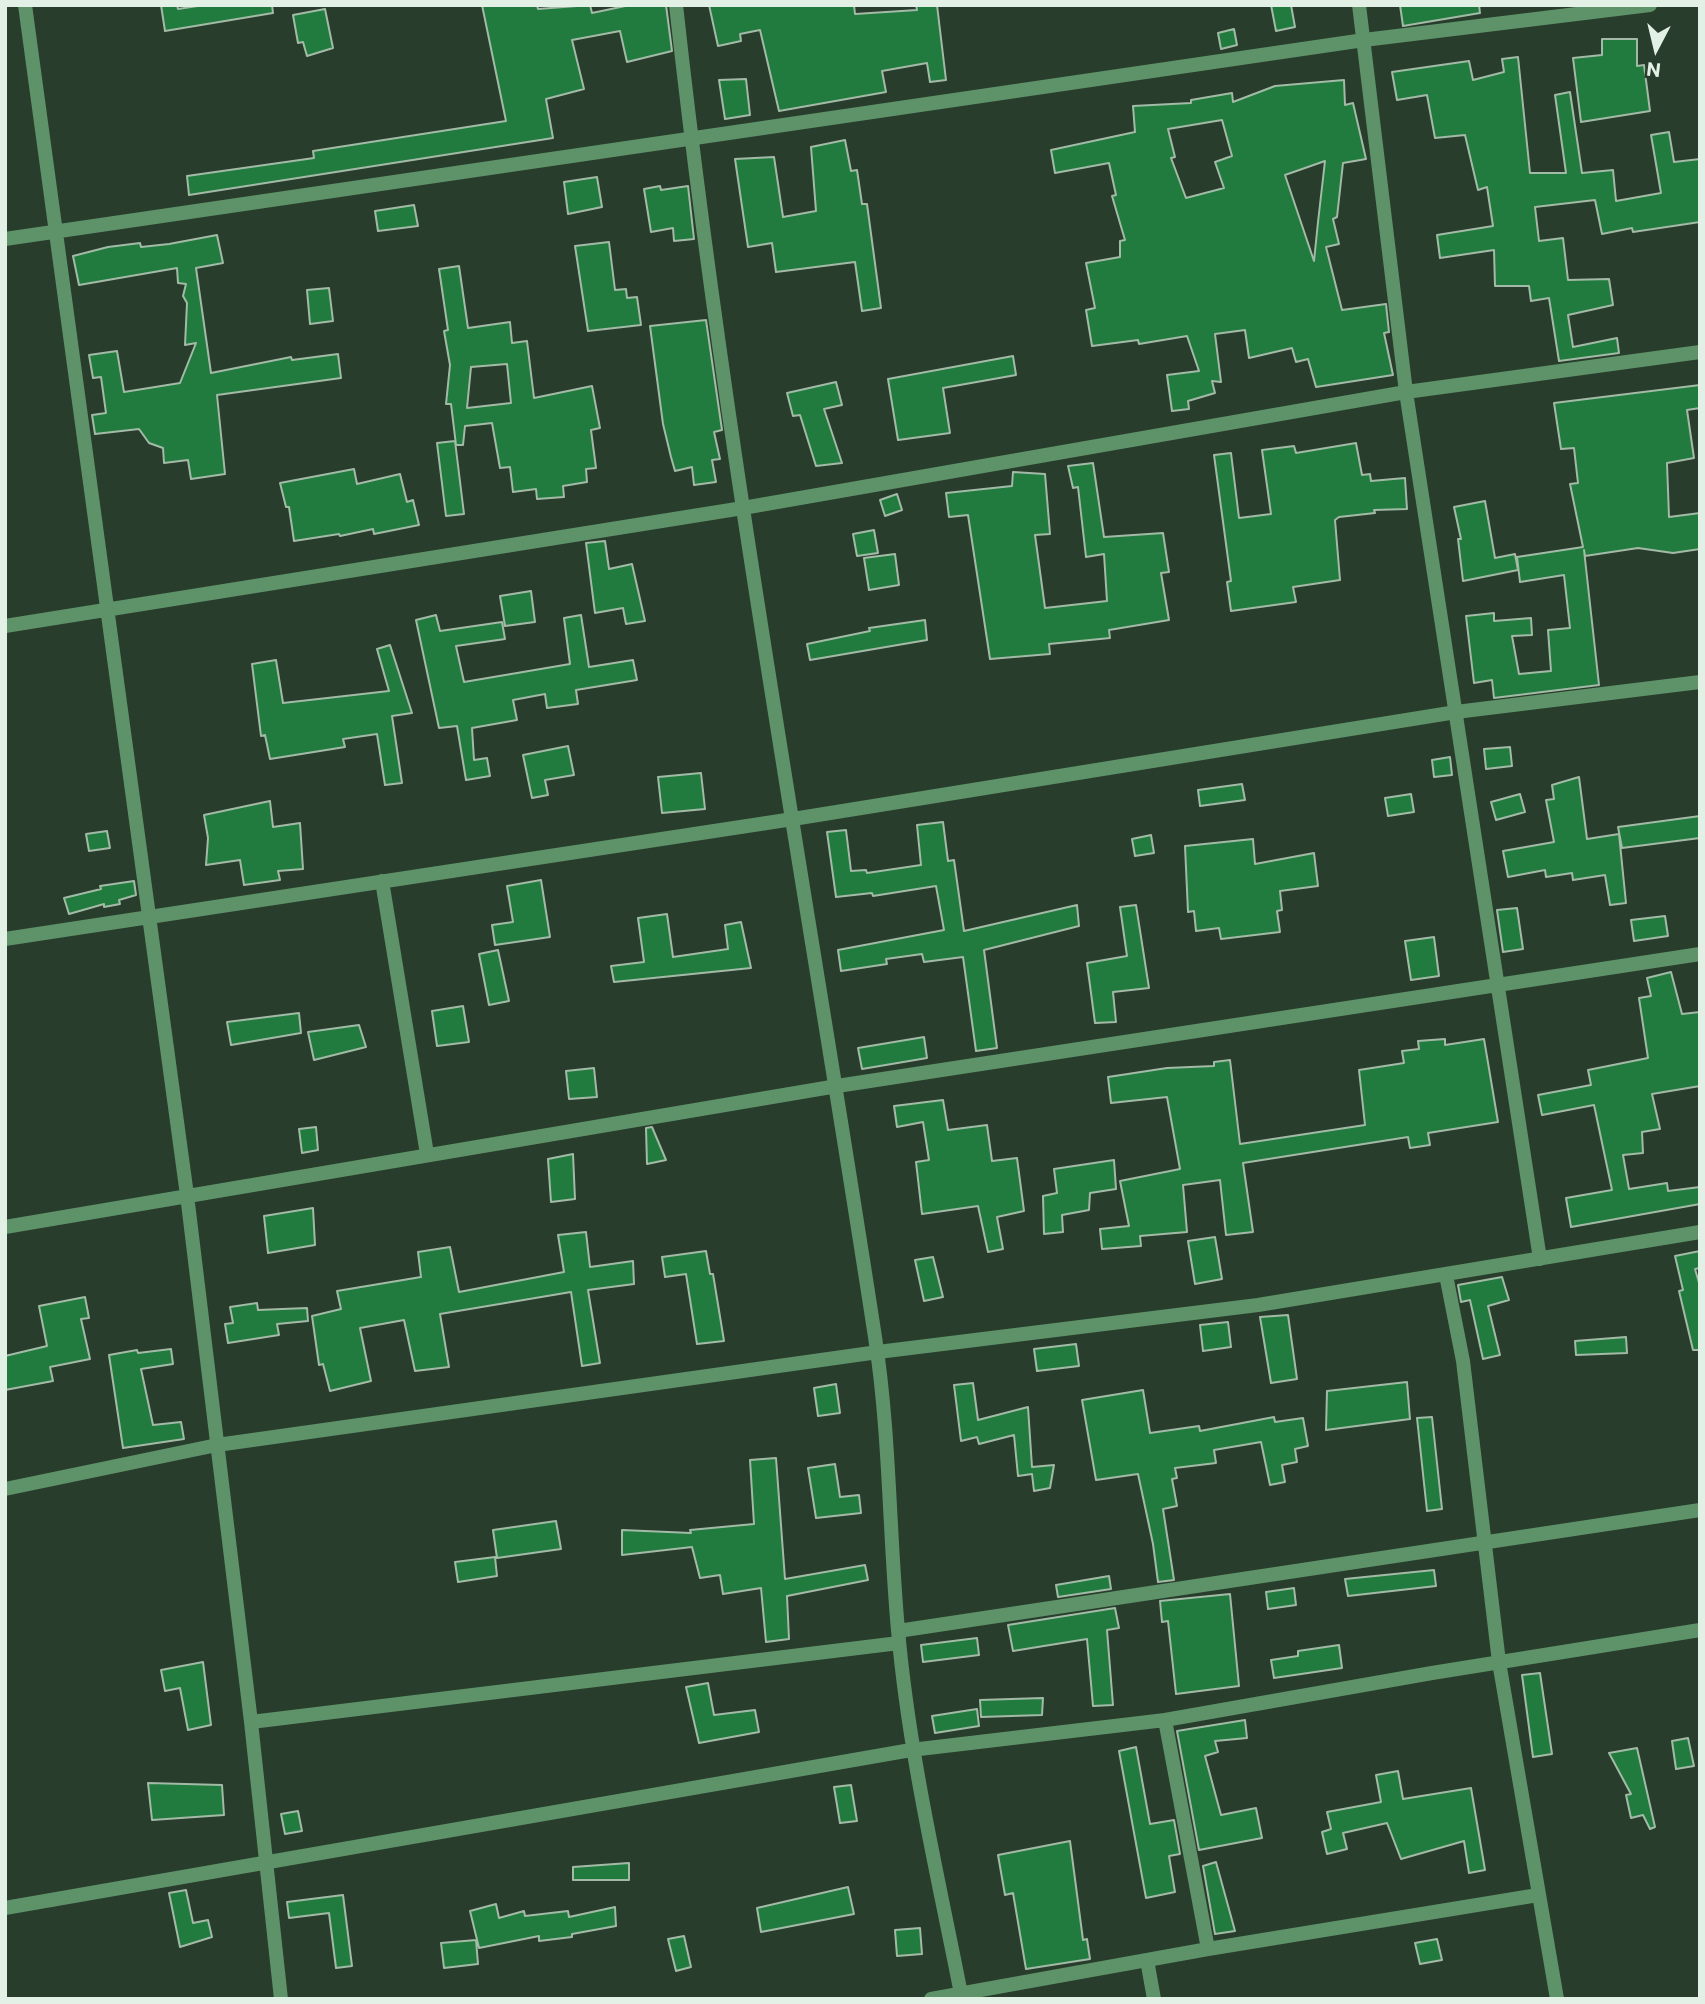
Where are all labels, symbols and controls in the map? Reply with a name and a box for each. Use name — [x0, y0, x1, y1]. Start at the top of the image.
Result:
north arrow — [1621, 14, 1691, 84]
text: N — [1645, 58, 1662, 83]

